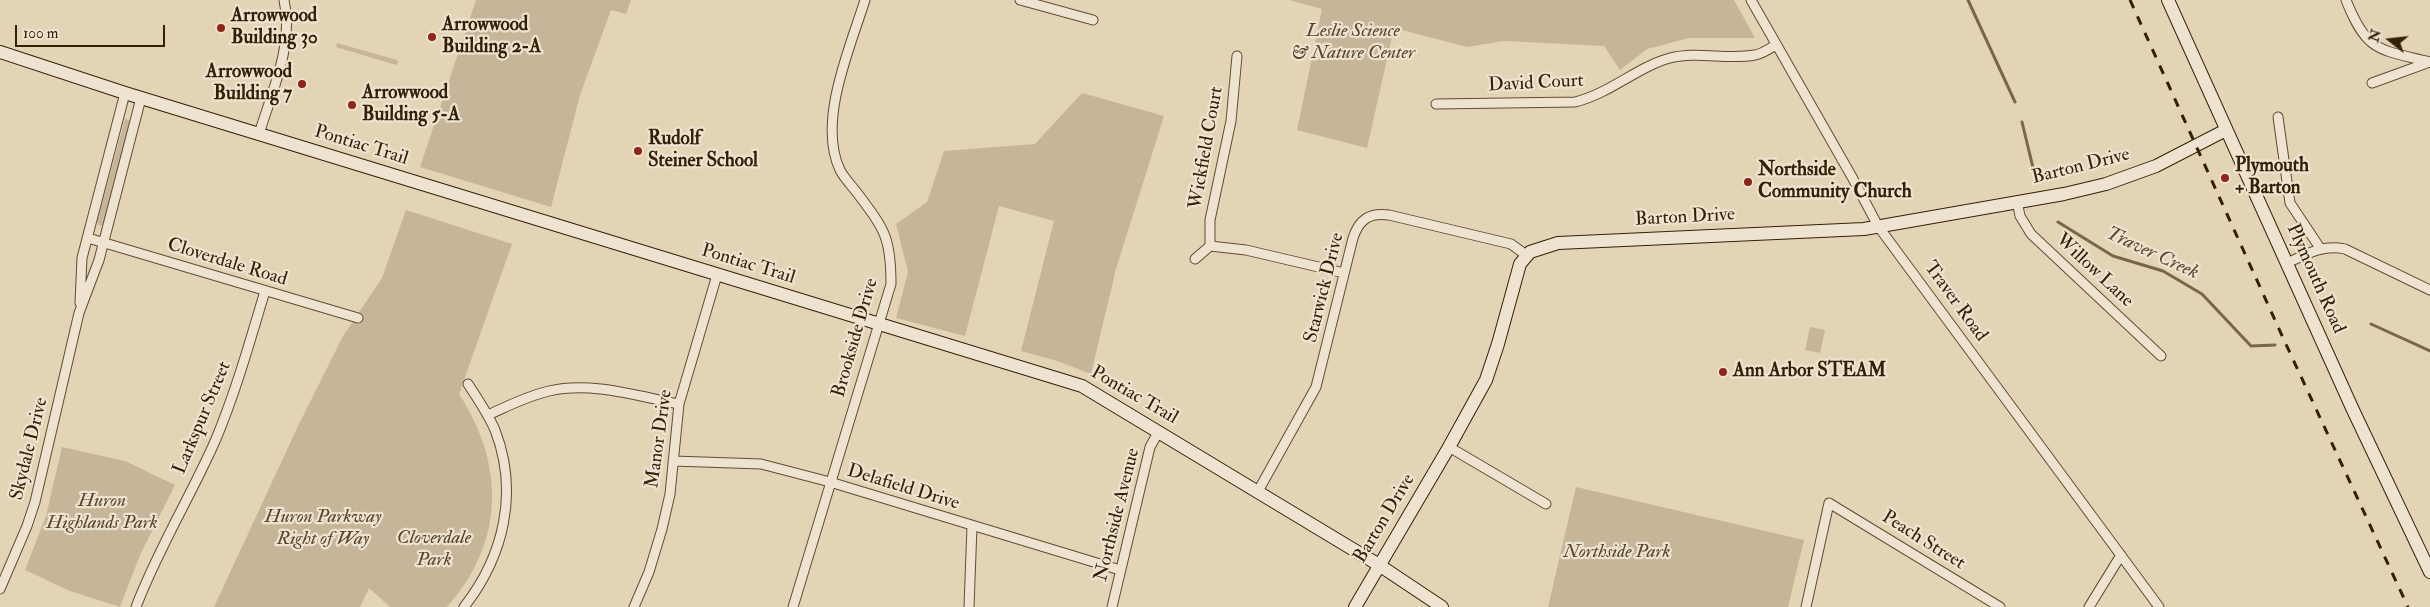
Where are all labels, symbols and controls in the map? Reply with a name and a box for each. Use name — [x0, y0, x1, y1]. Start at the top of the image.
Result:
place label: Arrowwood Building 30 — [231, 6, 318, 50]
scale bar — [18, 15, 168, 47]
place label: Arrowwood Building 2-A — [442, 15, 541, 59]
north arrow — [2365, 15, 2415, 65]
park label: Leslie Science & Nature Center — [1291, 21, 1415, 65]
marker: Arrowwood Building 30 — [215, 22, 227, 34]
text: 100 m — [23, 24, 58, 43]
text: N — [2365, 27, 2385, 44]
marker: Arrowwood Building 2-A — [426, 31, 438, 43]
place label: Arrowwood Building 7 — [206, 62, 292, 106]
street label: David Court — [1488, 70, 1584, 98]
marker: Arrowwood Building 7 — [296, 78, 308, 90]
place label: Arrowwood Building 5-A — [362, 83, 460, 127]
street label: Wickfield Court — [1185, 85, 1229, 211]
marker: Arrowwood Building 5-A — [346, 99, 358, 111]
street label: Pontiac Trail — [311, 121, 411, 171]
place label: Rudolf Steiner School — [648, 129, 758, 173]
street label: Barton Drive — [2030, 144, 2132, 190]
marker: Rudolf Steiner School — [632, 145, 644, 157]
place label: Plymouth + Barton — [2235, 156, 2309, 200]
place label: Northside Community Church — [1758, 160, 1912, 204]
marker: Plymouth + Barton — [2219, 172, 2231, 184]
marker: Northside Community Church — [1742, 176, 1754, 188]
street label: Barton Drive — [1635, 204, 1735, 232]
street label: Plymouth Road — [2281, 221, 2349, 337]
water label: Traver Creek — [2102, 222, 2202, 286]
street label: Willow Lane — [2050, 229, 2138, 313]
street label: Starwick Drive — [1300, 231, 1350, 345]
street label: Cloverdale Road — [164, 234, 290, 292]
street label: Pontiac Trail — [698, 240, 798, 290]
street label: Traver Road — [1918, 258, 1992, 346]
street label: Brookside Drive — [828, 276, 884, 400]
street label: Larkspur Street — [169, 358, 237, 478]
place label: Ann Arbor STEAM — [1733, 361, 1886, 383]
street label: Pontiac Trail — [1086, 362, 1182, 430]
marker: Ann Arbor STEAM — [1717, 366, 1729, 378]
street label: Manor Drive — [642, 388, 678, 490]
street label: Skydale Drive — [6, 395, 54, 503]
street label: Northside Avenue — [1090, 446, 1146, 584]
street label: Delafield Drive — [844, 460, 962, 516]
street label: Barton Drive — [1350, 470, 1420, 568]
park label: Huron Highlands Park — [46, 491, 158, 535]
street label: Peach Street — [1877, 506, 1969, 576]
park label: Huron Parkway Right of Way — [264, 507, 382, 551]
park label: Cloverdale Park — [397, 528, 471, 572]
park label: Northside Park — [1564, 542, 1670, 564]

